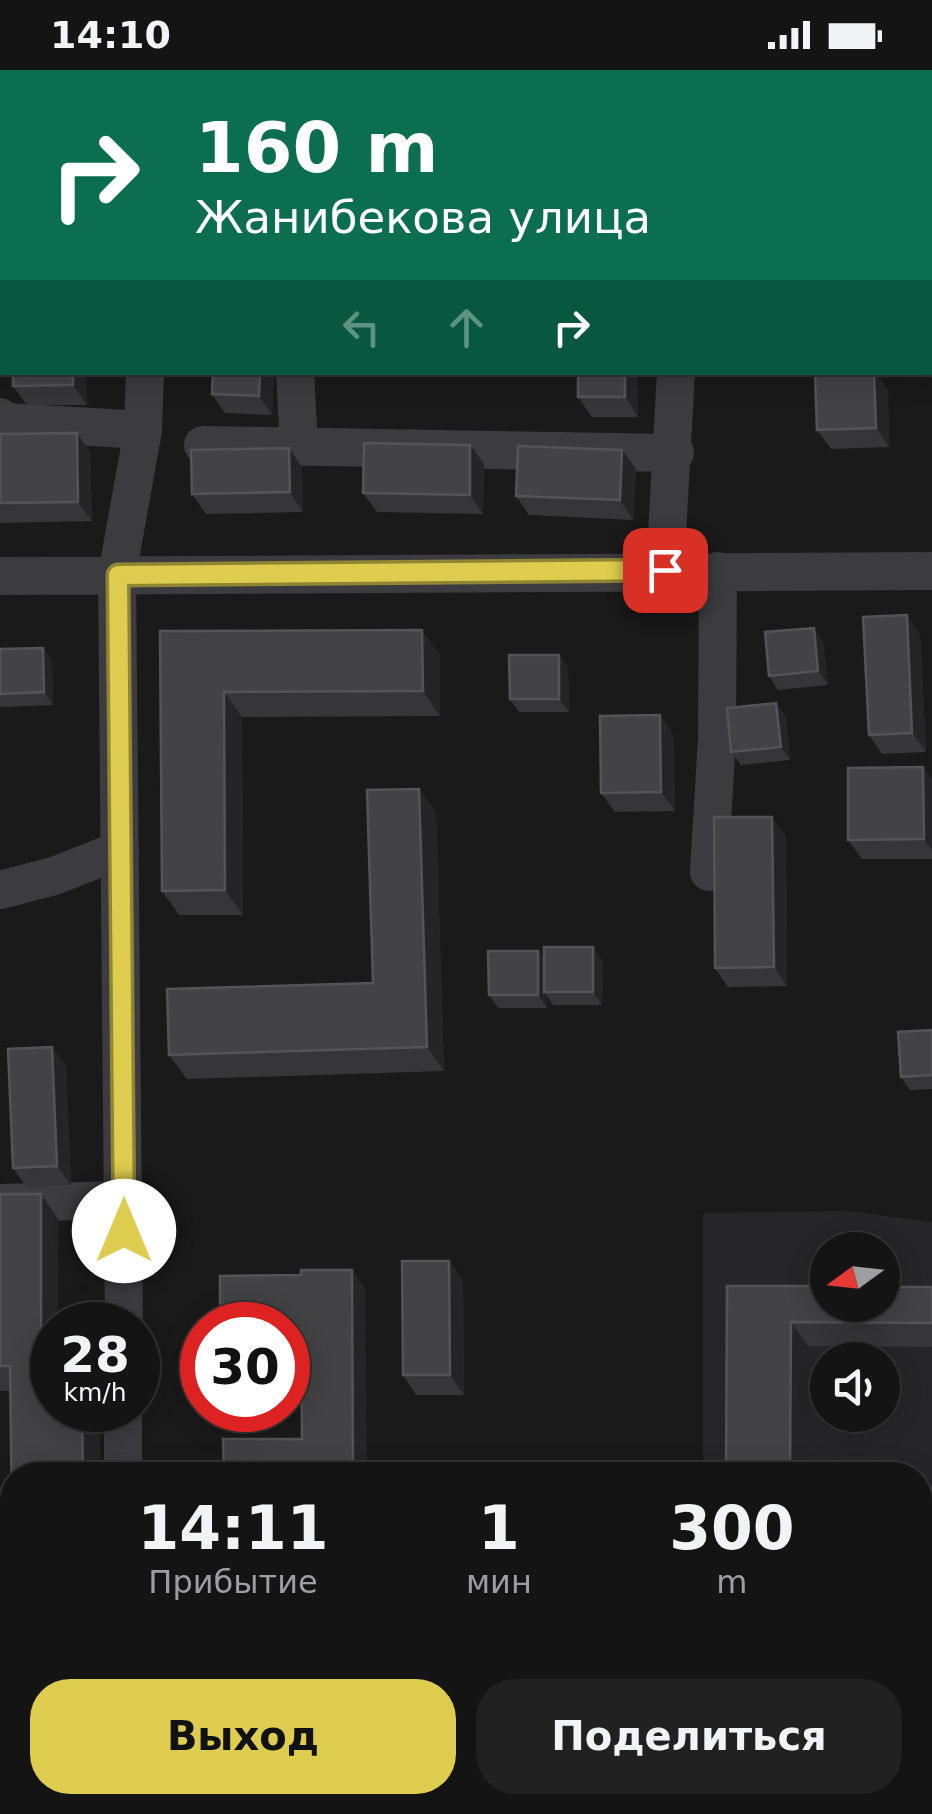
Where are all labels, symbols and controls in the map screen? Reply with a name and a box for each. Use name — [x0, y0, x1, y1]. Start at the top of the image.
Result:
text: 14:10 — [50, 13, 171, 57]
text: 160 m — [195, 107, 438, 189]
icon: right — [30, 110, 160, 240]
text: Жанибекова улица — [195, 191, 651, 244]
icon: left — [334, 300, 389, 355]
icon: ahead — [439, 300, 494, 355]
icon: right — [544, 300, 599, 355]
pin — [623, 528, 708, 613]
icon: arrive — [638, 543, 693, 598]
position arrow — [72, 1179, 176, 1283]
north arrow — [810, 1232, 900, 1322]
map controls — [810, 1232, 900, 1432]
speed limit sign: 30 — [180, 1302, 310, 1432]
text: 28 — [60, 1326, 130, 1384]
button: sound — [810, 1342, 900, 1432]
text: km/h — [63, 1378, 127, 1407]
text: 14:11 — [137, 1493, 328, 1563]
text: 1 — [478, 1493, 520, 1563]
text: 300 — [669, 1493, 795, 1563]
text: Прибытие — [148, 1563, 318, 1601]
text: мин — [466, 1563, 532, 1601]
text: m — [716, 1563, 747, 1601]
button: Выход — [30, 1679, 456, 1794]
button: Поделиться — [476, 1679, 902, 1794]

